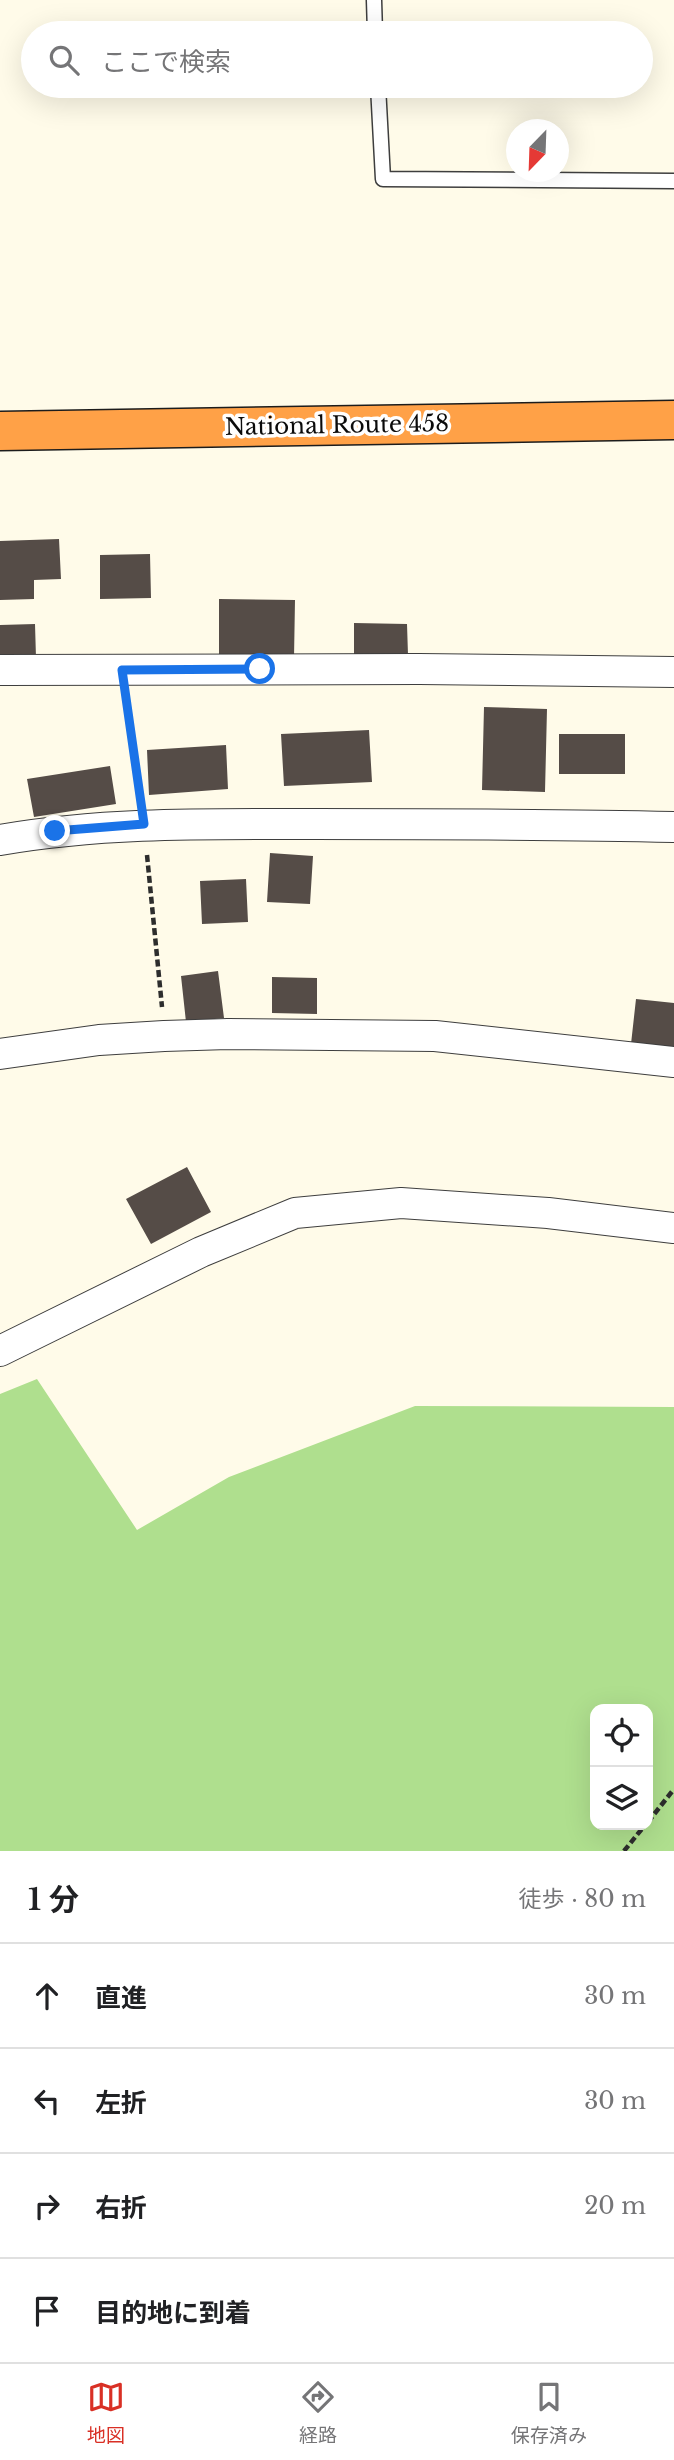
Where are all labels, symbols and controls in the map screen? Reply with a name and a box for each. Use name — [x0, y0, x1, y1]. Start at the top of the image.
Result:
search box — [21, 21, 653, 98]
icon: search — [45, 41, 83, 79]
text: ここで検索 — [101, 46, 231, 78]
north arrow — [506, 119, 569, 182]
street label: National Route 458 — [225, 409, 449, 441]
route start — [244, 653, 275, 684]
route end — [39, 815, 70, 846]
map controls — [590, 1704, 653, 1830]
button: locate — [590, 1704, 653, 1767]
button: layers — [590, 1767, 653, 1830]
text: 1 分 — [28, 1881, 79, 1918]
text: 徒歩 · 80 m — [519, 1885, 646, 1913]
icon: ahead — [28, 1977, 66, 2015]
text: 直進 — [95, 1982, 147, 2014]
text: 30 m — [584, 1982, 646, 2010]
icon: left — [28, 2082, 66, 2120]
text: 左折 — [95, 2087, 147, 2119]
text: 30 m — [584, 2087, 646, 2115]
icon: right — [28, 2187, 66, 2225]
text: 右折 — [95, 2192, 147, 2224]
text: 20 m — [584, 2192, 646, 2220]
icon: arrive — [28, 2292, 66, 2330]
text: 目的地に到着 — [95, 2297, 251, 2329]
tab: 地図 — [87, 2378, 125, 2447]
tab: 経路 — [299, 2378, 337, 2447]
tab: 保存済み — [511, 2378, 587, 2447]

